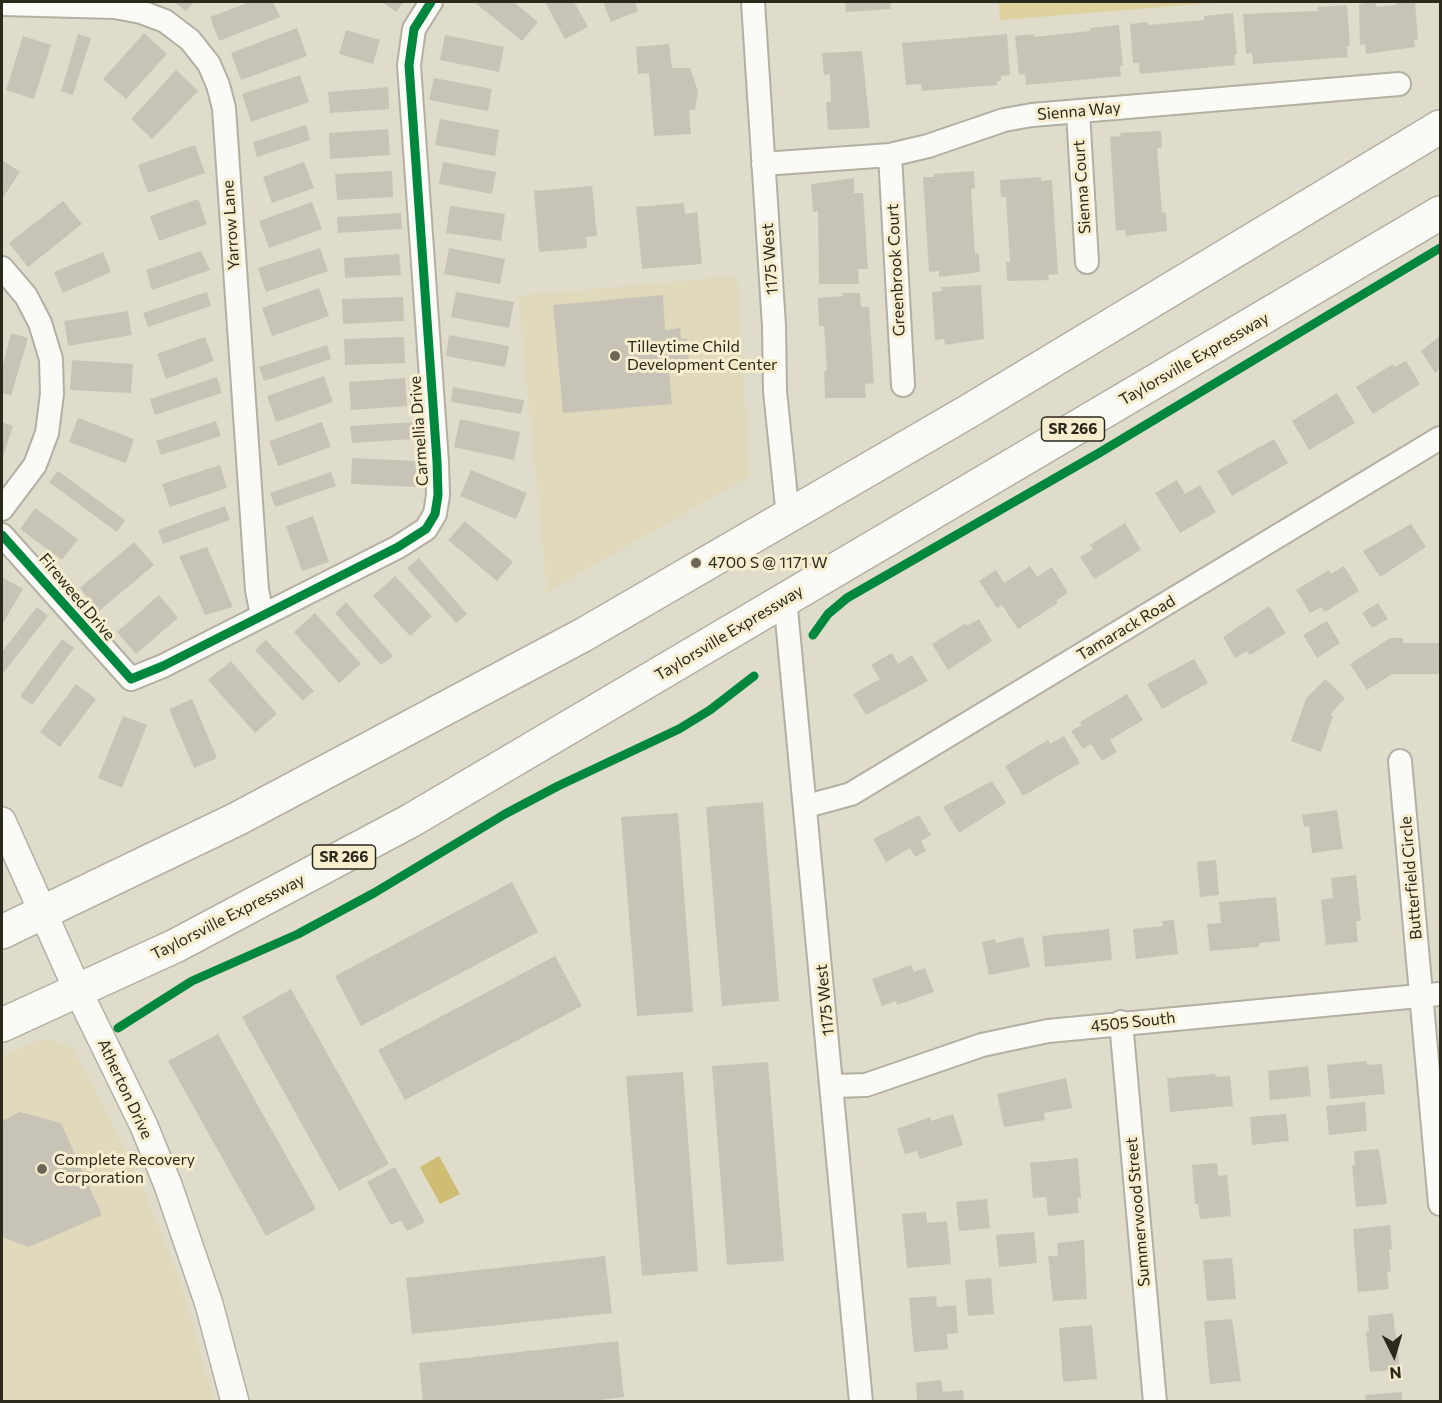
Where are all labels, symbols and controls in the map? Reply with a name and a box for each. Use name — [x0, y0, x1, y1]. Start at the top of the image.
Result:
street label: Sienna Way — [1036, 98, 1122, 124]
street label: Sienna Court — [1069, 139, 1095, 235]
street label: Yarrow Lane — [218, 179, 244, 271]
street label: Greenbrook Court — [883, 203, 909, 337]
street label: 1175 West — [758, 223, 782, 295]
street label: Taylorsville Expressway — [1116, 308, 1272, 410]
place label: Tilleytime Child Development Center — [627, 337, 778, 375]
marker: Tilleytime Child Development Center — [608, 349, 622, 363]
street label: Carmellia Drive — [406, 375, 432, 487]
road number: SR 266 — [1042, 417, 1104, 441]
street label: Fireweed Drive — [35, 549, 119, 645]
place label: 4700 S @ 1171 W — [708, 553, 828, 573]
marker: 4700 S @ 1171 W — [689, 556, 703, 570]
street label: Taylorsville Expressway — [651, 581, 807, 685]
street label: Tamarack Road — [1073, 591, 1179, 665]
street label: Butterfield Circle — [1396, 815, 1426, 941]
road number: SR 266 — [312, 845, 376, 869]
street label: Taylorsville Expressway — [148, 870, 308, 964]
street label: 1175 West — [812, 963, 838, 1037]
street label: 4505 South — [1090, 1008, 1176, 1036]
street label: Atherton Drive — [94, 1036, 156, 1142]
street label: Summerwood Street — [1122, 1136, 1154, 1288]
place label: Complete Recovery Corporation — [54, 1150, 195, 1188]
marker: Complete Recovery Corporation — [35, 1162, 49, 1176]
north arrow — [1364, 1325, 1424, 1385]
text: N — [1389, 1363, 1402, 1383]

